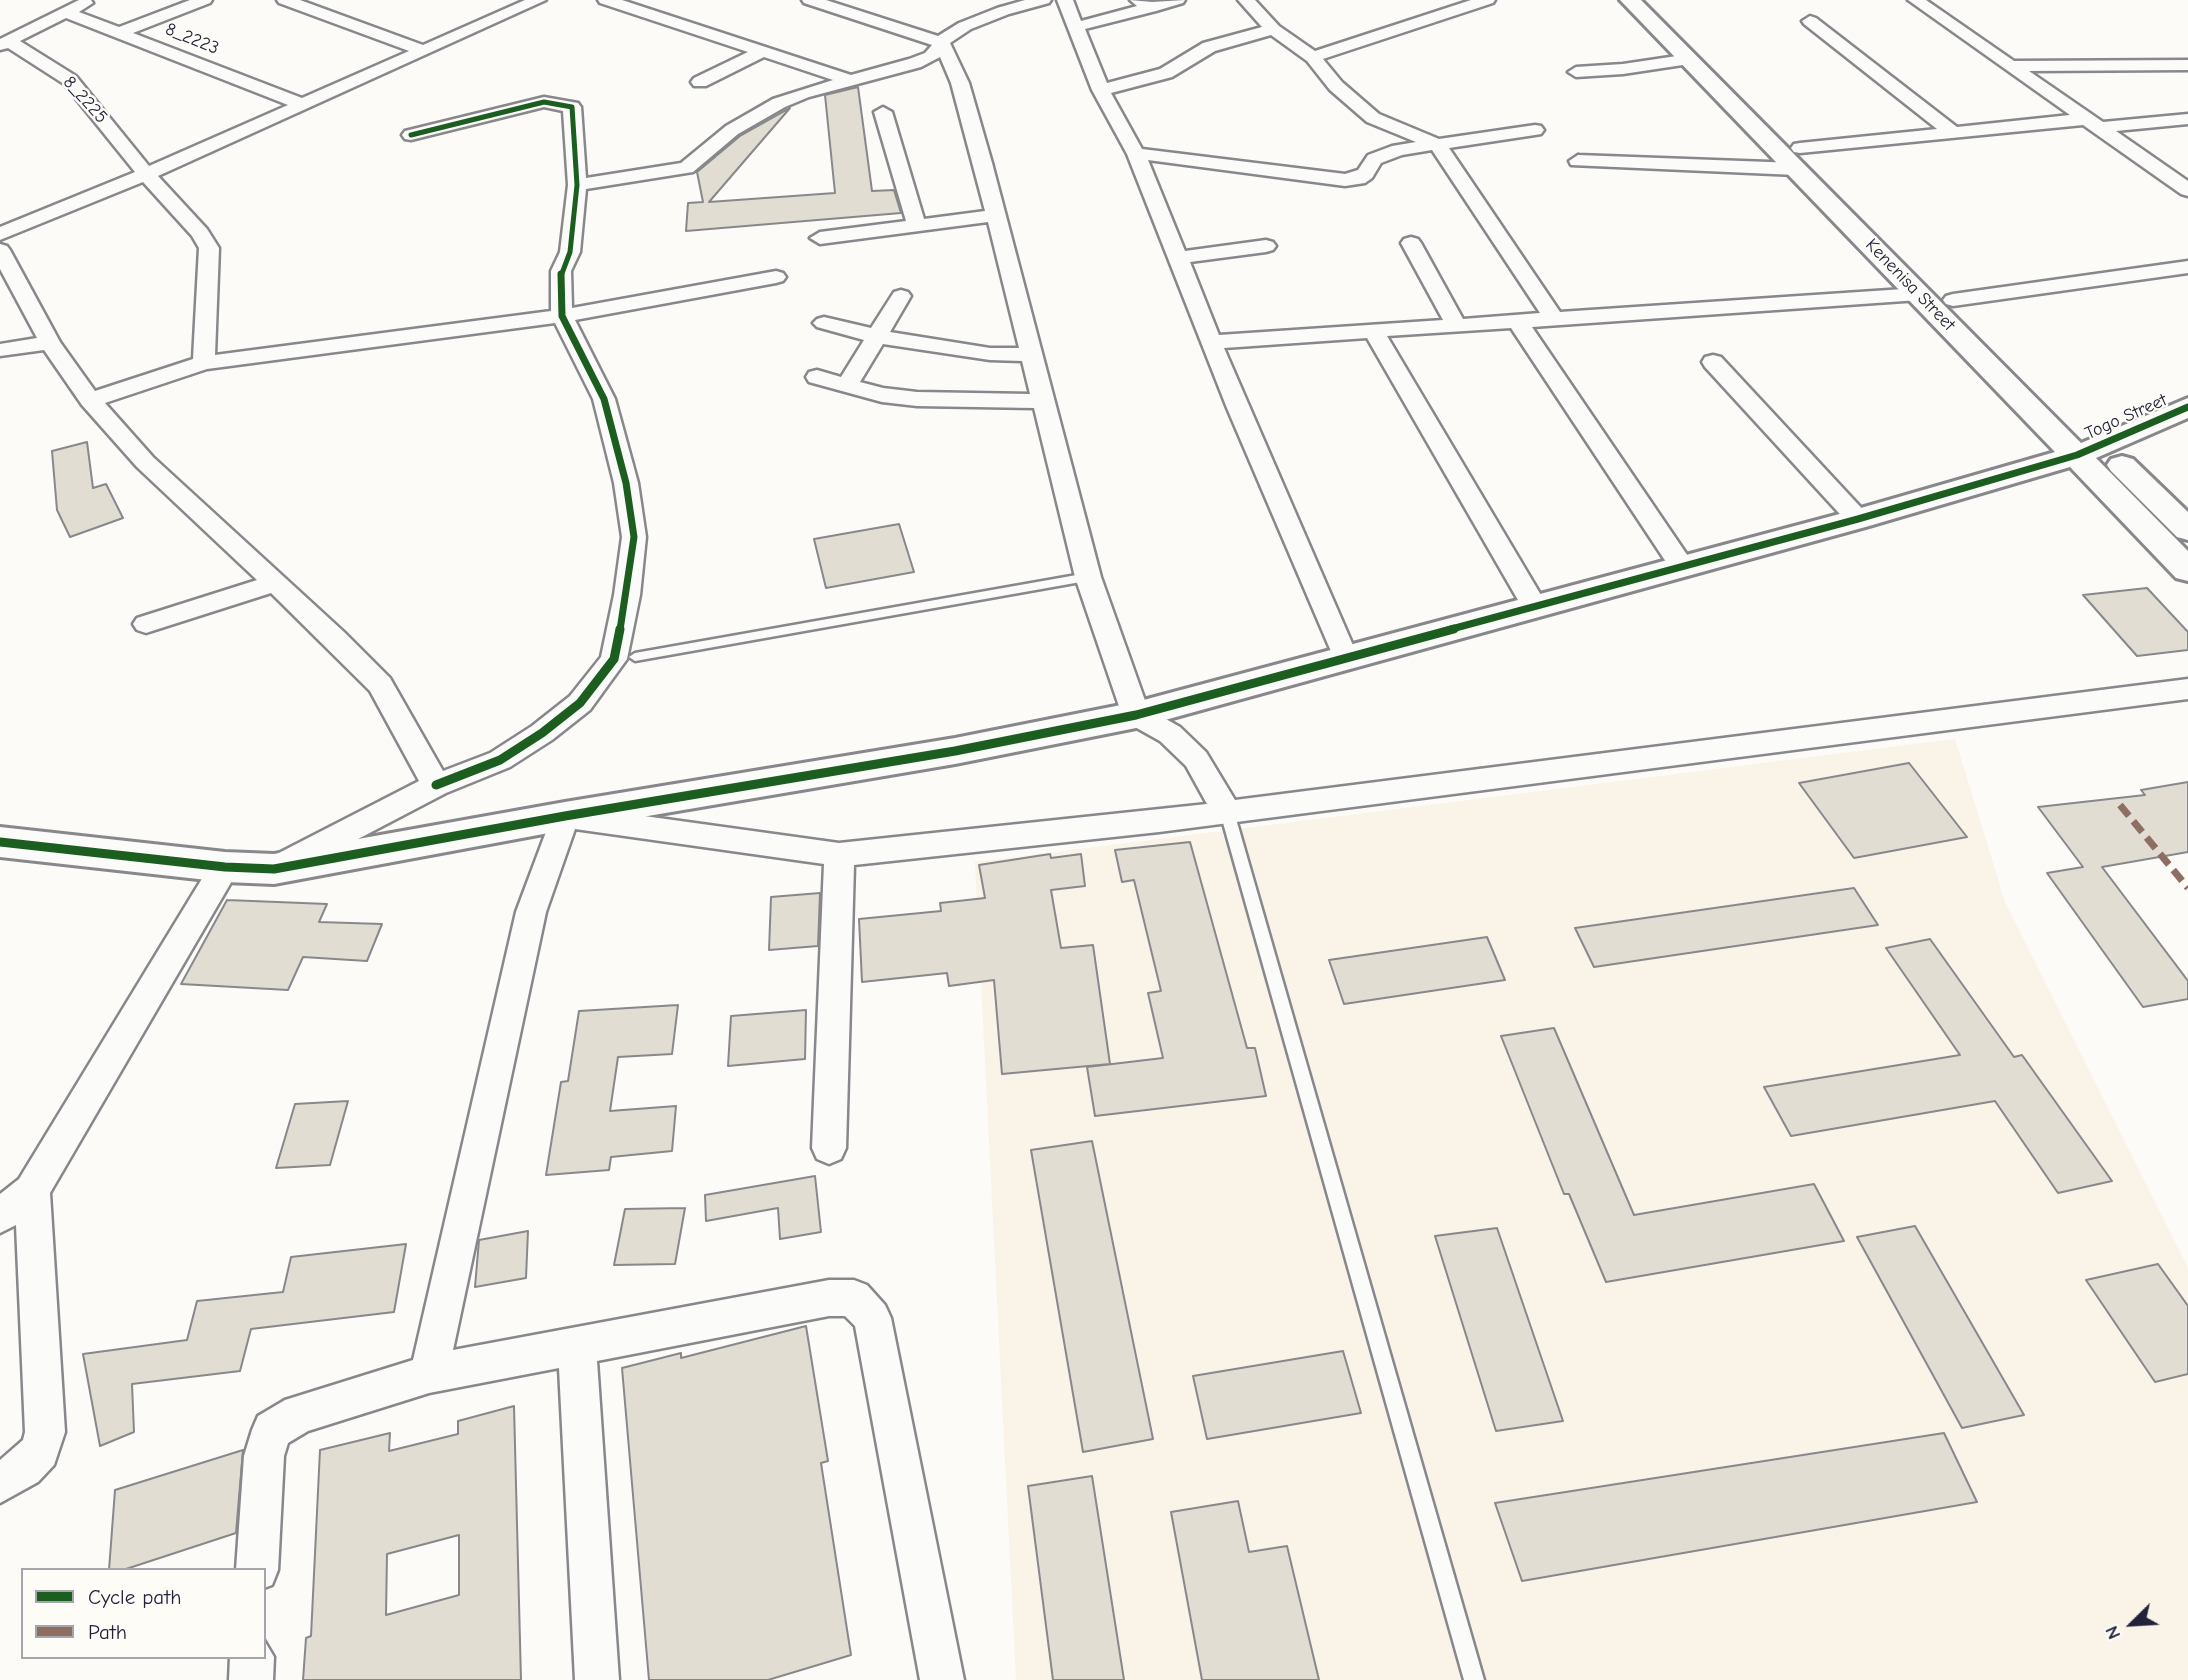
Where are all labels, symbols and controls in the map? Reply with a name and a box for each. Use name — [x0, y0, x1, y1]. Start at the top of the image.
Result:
street label: 8_2223 — [162, 19, 222, 59]
street label: 8_2225 — [58, 72, 112, 128]
street label: Kenenisa Street — [1861, 234, 1959, 336]
street label: Togo Street — [2082, 389, 2170, 445]
legend — [21, 1568, 266, 1659]
text: Cycle path — [88, 1585, 181, 1609]
north arrow — [2097, 1589, 2167, 1659]
text: Path — [88, 1620, 127, 1644]
text: N — [2100, 1622, 2125, 1643]

